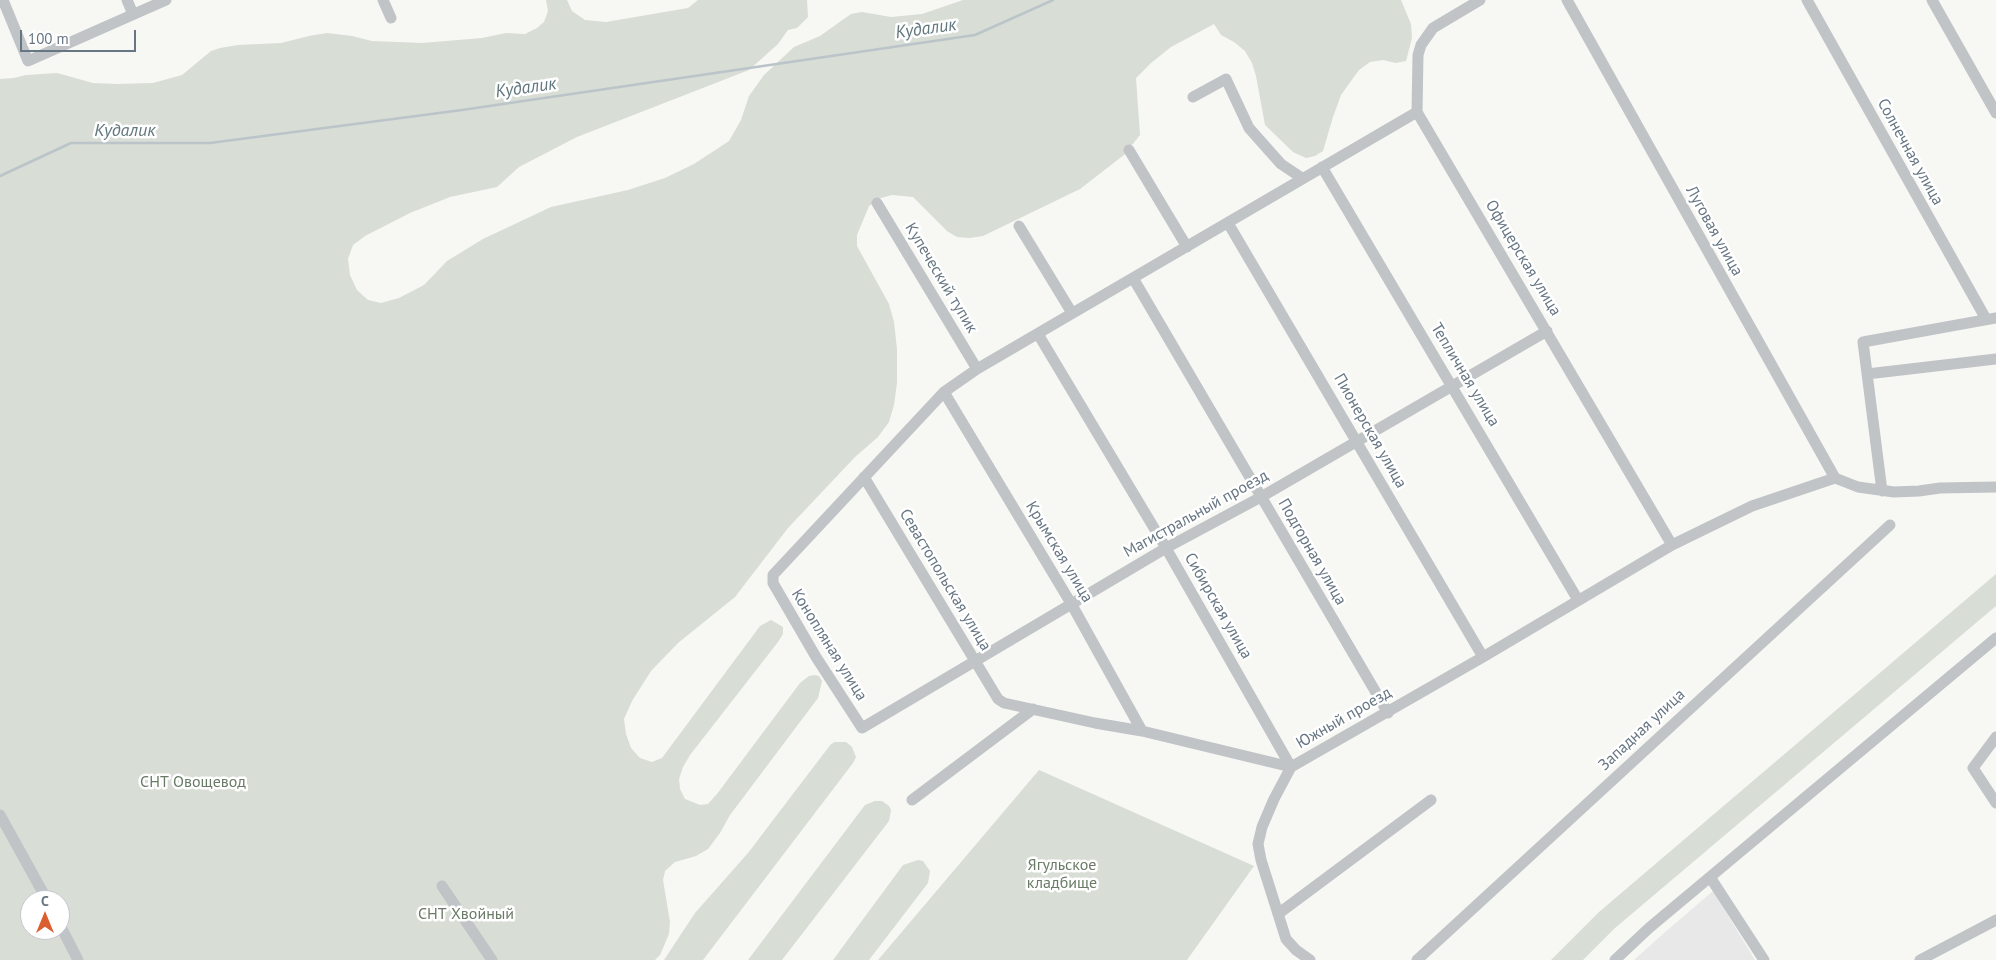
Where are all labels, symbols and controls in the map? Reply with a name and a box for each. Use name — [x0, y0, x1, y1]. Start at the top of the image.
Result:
water label: Кудалик — [894, 14, 958, 44]
scale bar — [22, 20, 139, 52]
text: 100 m — [28, 29, 69, 48]
water label: Кудалик — [494, 73, 558, 103]
street label: Солнечная улица — [1873, 95, 1947, 209]
water label: Кудалик — [94, 120, 156, 142]
street label: Луговая улица — [1681, 183, 1747, 279]
street label: Офицерская улица — [1481, 197, 1565, 319]
street label: Купеческий тупик — [901, 219, 981, 337]
street label: Тепличная улица — [1427, 320, 1503, 430]
street label: Пионерская улица — [1330, 370, 1410, 492]
street label: Магистральный проезд — [1120, 466, 1272, 562]
street label: Подгорная улица — [1274, 495, 1350, 609]
street label: Крымская улица — [1021, 498, 1097, 606]
street label: Севастопольская улица — [895, 506, 995, 654]
street label: Сибирская улица — [1180, 550, 1256, 662]
street label: Конопляная улица — [787, 586, 871, 704]
street label: Южный проезд — [1293, 683, 1395, 753]
street label: Западная улица — [1595, 685, 1689, 775]
park label: СНТ Овощевод — [140, 772, 246, 792]
park label: Ягульское кладбище — [1027, 855, 1097, 893]
north arrow — [20, 890, 70, 940]
text: С — [41, 892, 49, 910]
park label: СНТ Хвойный — [418, 904, 514, 924]

